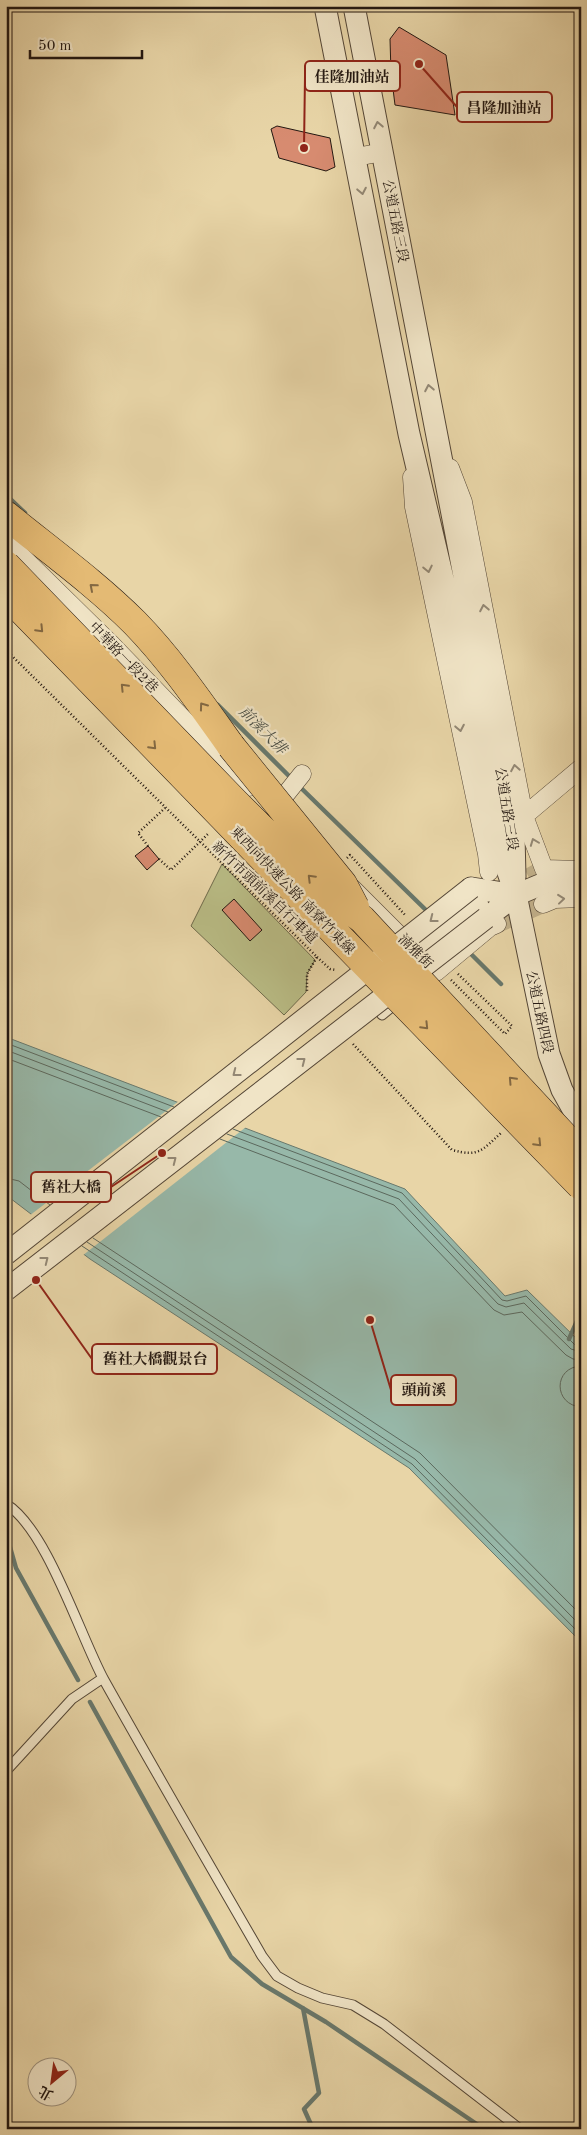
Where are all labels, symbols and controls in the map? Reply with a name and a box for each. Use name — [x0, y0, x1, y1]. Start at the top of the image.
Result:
scale bar — [30, 28, 142, 60]
text: 50 m — [38, 39, 72, 54]
callout: 佳隆加油站 — [305, 61, 400, 91]
text: 佳隆加油站 — [314, 68, 390, 86]
callout: 昌隆加油站 — [457, 92, 552, 122]
text: 昌隆加油站 — [466, 99, 542, 117]
one-way arrow — [373, 121, 383, 130]
street label: 公道五路三段 — [380, 178, 411, 264]
one-way arrow — [357, 187, 367, 196]
one-way arrow — [424, 383, 434, 392]
one-way arrow — [422, 564, 433, 573]
one-way arrow — [90, 584, 99, 593]
one-way arrow — [479, 604, 490, 613]
street label: 中華路一段2巷 — [86, 619, 161, 696]
one-way arrow — [34, 623, 43, 632]
one-way arrow — [121, 683, 130, 692]
one-way arrow — [200, 702, 209, 712]
water label: 前溪大排 — [235, 703, 291, 759]
one-way arrow — [455, 723, 465, 732]
one-way arrow — [147, 740, 156, 749]
one-way arrow — [511, 763, 521, 772]
street label: 公道五路三段 — [493, 766, 520, 852]
street label: 東西向快速公路 南寮竹東線 — [228, 823, 358, 957]
street label: 新竹市頭前溪自行車道 — [209, 838, 320, 946]
one-way arrow — [530, 838, 540, 847]
one-way arrow — [308, 875, 317, 884]
one-way arrow — [558, 894, 566, 905]
one-way arrow — [429, 913, 438, 922]
street label: 湳雅街 — [395, 931, 436, 972]
street label: 公道五路四段 — [523, 969, 556, 1055]
one-way arrow — [419, 1020, 428, 1029]
one-way arrow — [296, 1057, 305, 1066]
one-way arrow — [233, 1068, 242, 1076]
one-way arrow — [509, 1076, 518, 1085]
one-way arrow — [532, 1137, 541, 1146]
one-way arrow — [167, 1158, 176, 1166]
callout: 舊社大橋 — [31, 1172, 111, 1202]
text: 舊社大橋 — [41, 1179, 101, 1196]
one-way arrow — [39, 1257, 48, 1265]
callout: 舊社大橋觀景台 — [92, 1344, 217, 1374]
text: 舊社大橋觀景台 — [102, 1351, 208, 1368]
callout: 頭前溪 — [391, 1375, 456, 1405]
text: 頭前溪 — [401, 1382, 447, 1399]
north arrow — [28, 2058, 78, 2108]
text: 北 — [36, 2083, 56, 2103]

